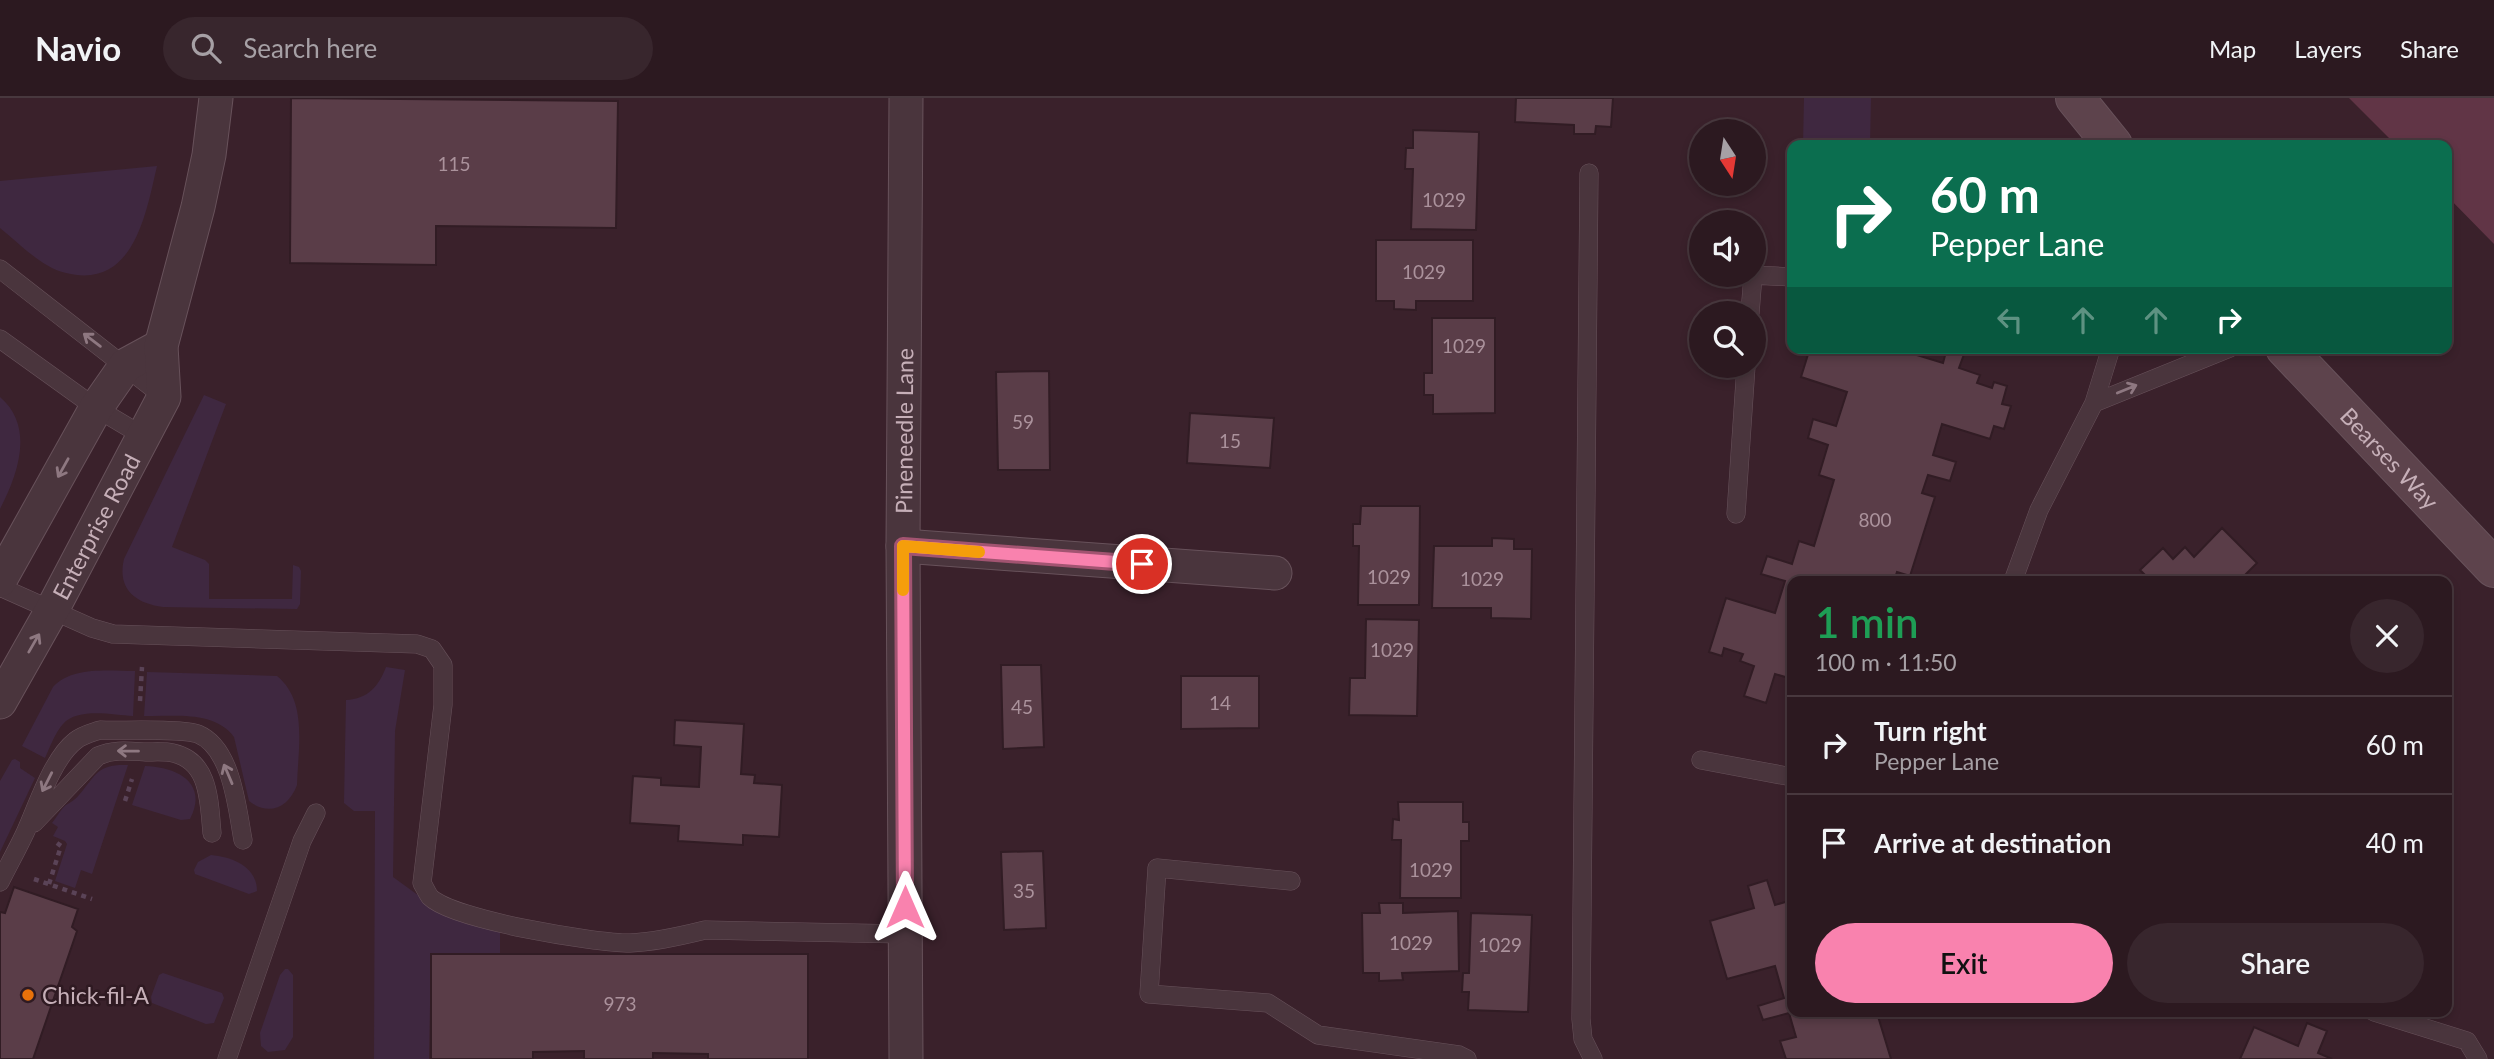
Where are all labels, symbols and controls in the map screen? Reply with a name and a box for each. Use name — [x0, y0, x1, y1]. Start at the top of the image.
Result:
search box — [163, 17, 653, 80]
text: Navio — [35, 28, 121, 68]
icon: search — [187, 29, 225, 67]
text: Search here — [243, 32, 377, 64]
text: Map — [2209, 34, 2256, 63]
text: Layers — [2294, 34, 2362, 63]
text: Share — [2400, 34, 2459, 63]
north arrow — [1689, 119, 1766, 196]
map controls — [1689, 119, 1766, 378]
house number: 115 — [437, 152, 471, 175]
text: 60 m — [1930, 165, 2040, 223]
icon: right — [1815, 168, 1906, 259]
house number: 1029 — [1422, 188, 1466, 211]
button: sound — [1689, 210, 1766, 287]
text: Pepper Lane — [1930, 224, 2104, 263]
house number: 1029 — [1402, 260, 1446, 283]
button: search — [1689, 301, 1766, 378]
icon: left — [1991, 301, 2029, 339]
icon: ahead — [2064, 301, 2102, 339]
icon: ahead — [2137, 301, 2175, 339]
icon: right — [2210, 301, 2248, 339]
one-way arrow — [83, 332, 101, 347]
house number: 1029 — [1442, 334, 1486, 357]
street label: Pineneedle Lane — [889, 348, 918, 514]
one-way arrow — [2116, 382, 2138, 395]
street label: Bearses Way — [2335, 401, 2445, 515]
house number: 59 — [1012, 410, 1034, 433]
house number: 15 — [1219, 429, 1241, 452]
street label: Enterprise Road — [46, 449, 146, 604]
one-way arrow — [56, 457, 70, 477]
house number: 800 — [1858, 508, 1892, 531]
pin — [1112, 534, 1172, 594]
icon: arrive — [1123, 545, 1161, 583]
house number: 1029 — [1367, 565, 1411, 588]
house number: 1029 — [1460, 567, 1504, 590]
text: 1 min — [1815, 597, 1919, 647]
button: close — [2350, 599, 2424, 673]
one-way arrow — [27, 633, 41, 653]
house number: 1029 — [1370, 638, 1414, 661]
text: 100 m · 11:50 — [1815, 648, 1957, 676]
house number: 14 — [1209, 691, 1231, 714]
house number: 45 — [1011, 695, 1033, 718]
text: Turn right — [1874, 715, 1987, 747]
icon: right — [1815, 726, 1853, 764]
text: 60 m — [2366, 729, 2424, 761]
one-way arrow — [117, 744, 140, 758]
text: Pepper Lane — [1874, 747, 1999, 775]
one-way arrow — [221, 763, 234, 785]
one-way arrow — [40, 771, 54, 792]
icon: arrive — [1815, 824, 1853, 862]
text: Arrive at destination — [1874, 827, 2111, 859]
text: 40 m — [2366, 827, 2424, 859]
house number: 1029 — [1409, 858, 1453, 881]
position arrow — [868, 870, 942, 944]
house number: 35 — [1013, 879, 1035, 902]
button: Exit — [1815, 923, 2113, 1003]
button: Share — [2127, 923, 2424, 1003]
house number: 1029 — [1389, 931, 1433, 954]
house number: 1029 — [1478, 933, 1522, 956]
place label: Chick-fil-A — [42, 981, 150, 1009]
marker: Chick-fil-A — [20, 987, 36, 1003]
house number: 973 — [603, 992, 637, 1015]

